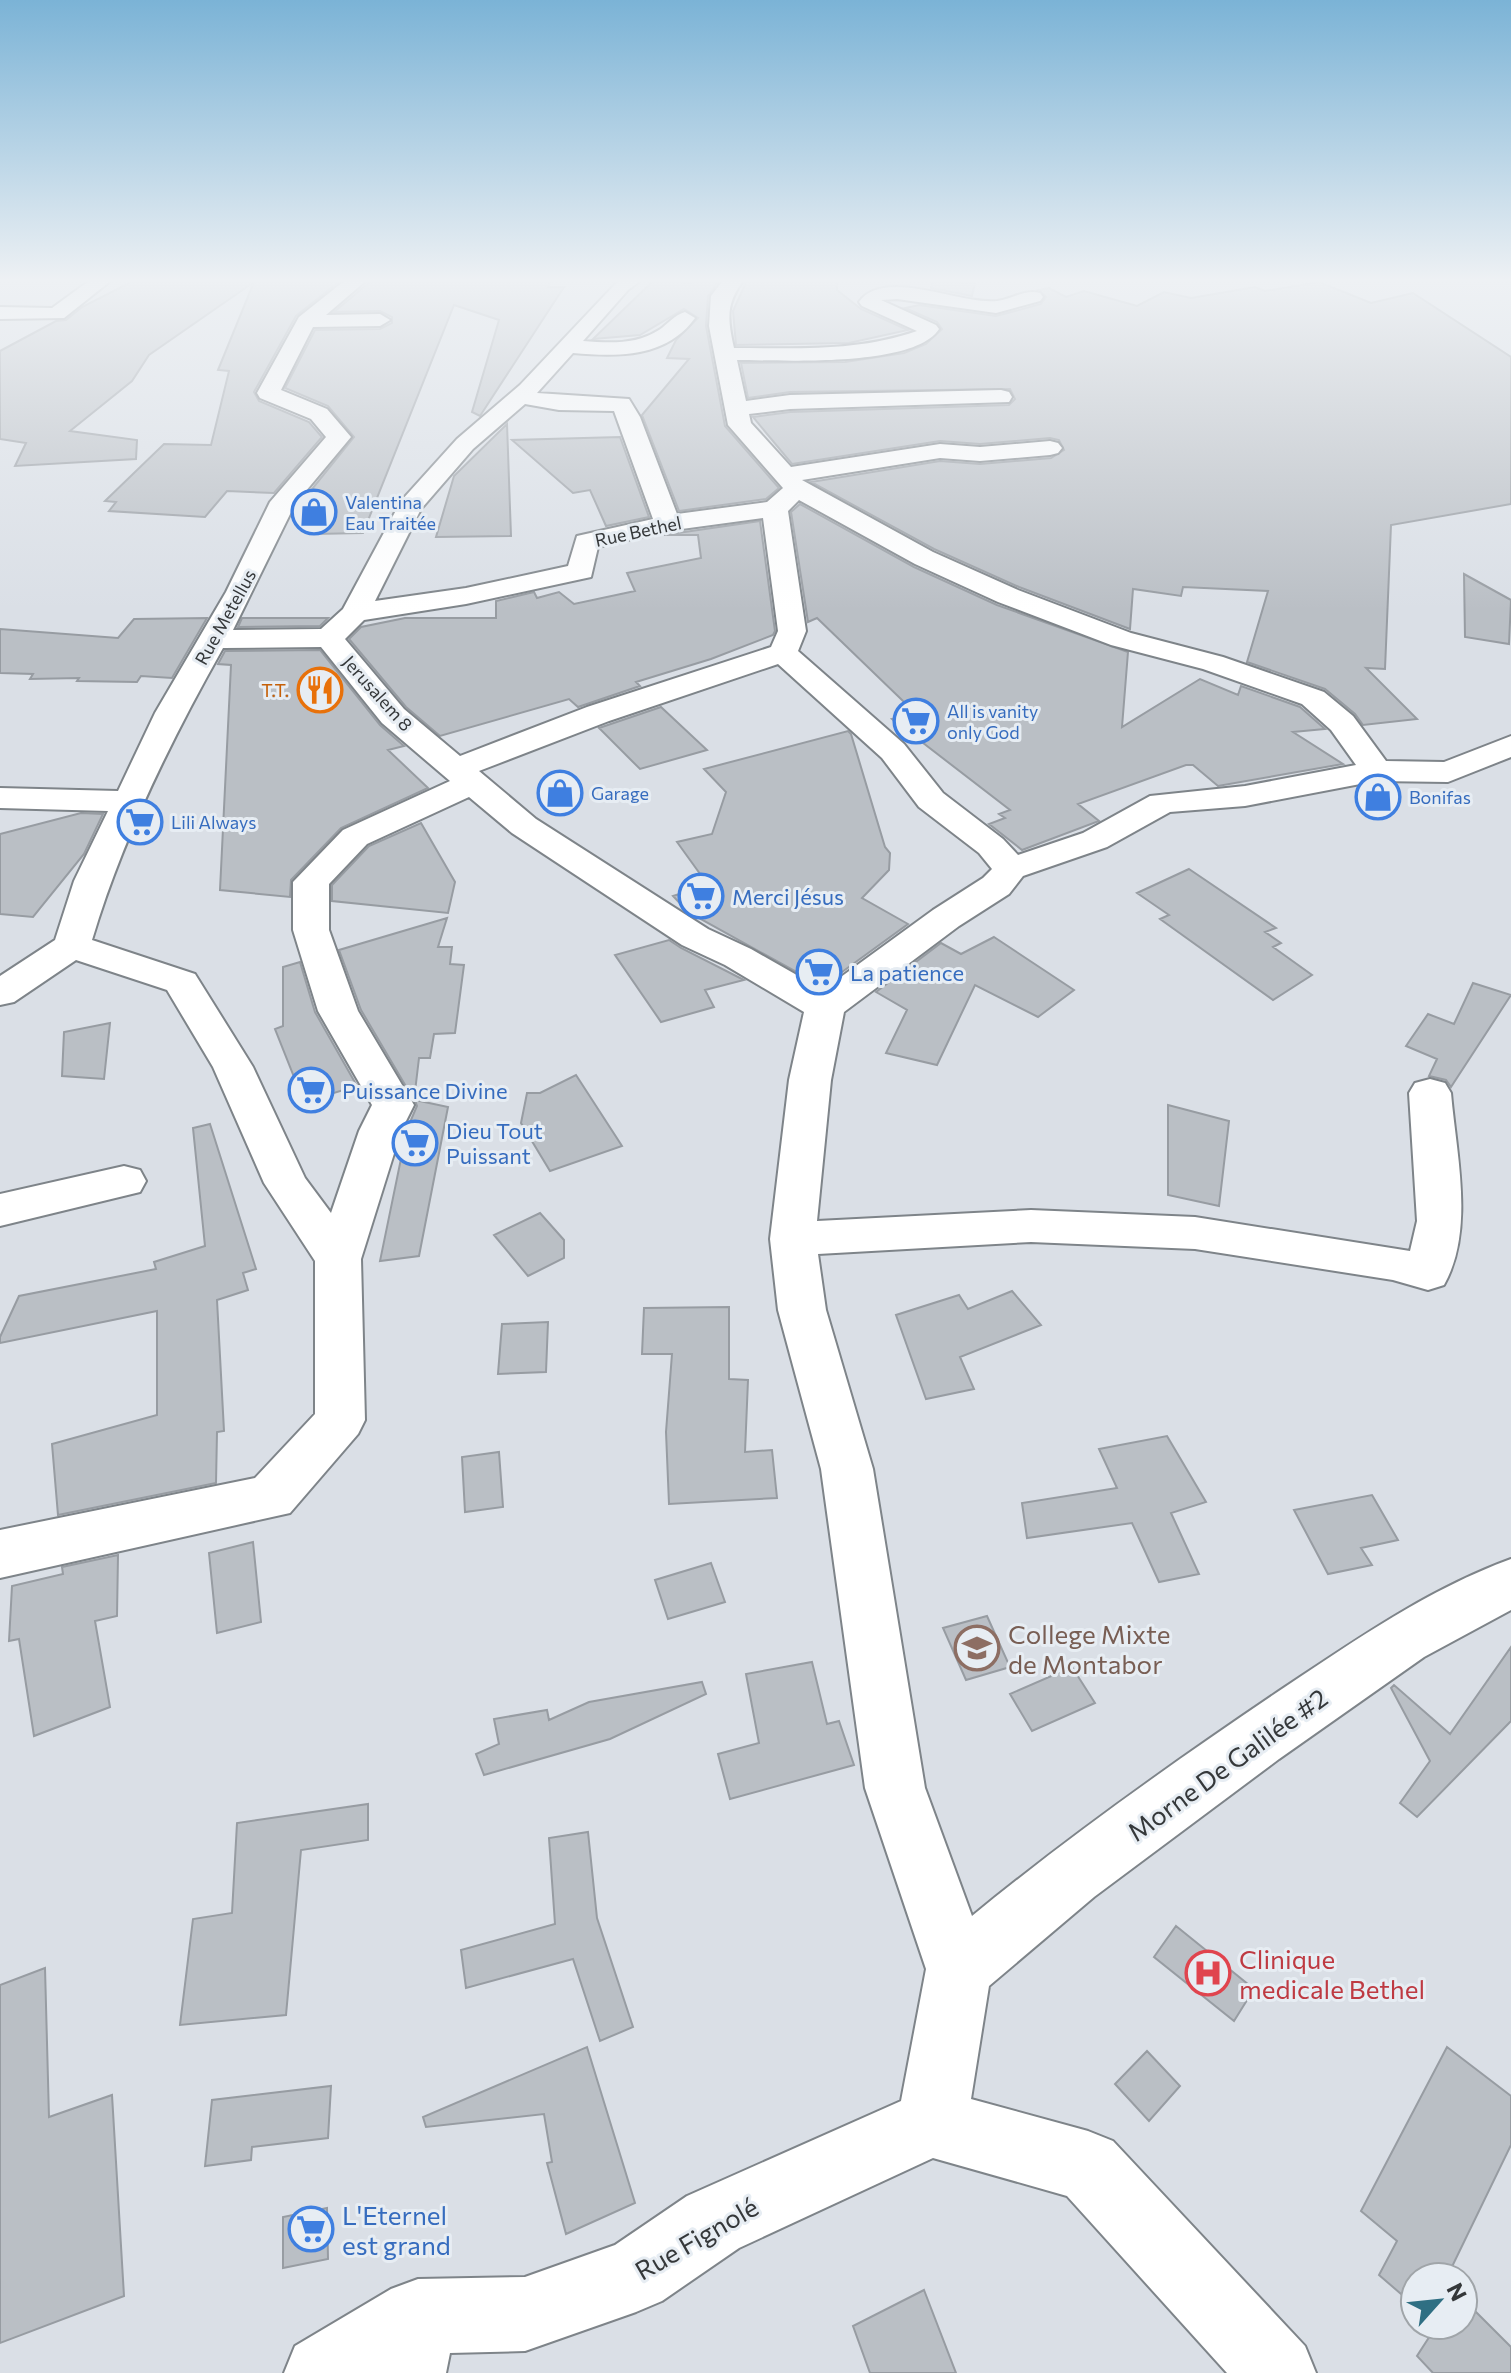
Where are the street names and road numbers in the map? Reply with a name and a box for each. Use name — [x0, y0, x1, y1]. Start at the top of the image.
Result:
street label: Rue Bethel — [593, 511, 683, 551]
street label: Rue Metellus — [190, 565, 260, 669]
street label: Jerusalem 8 — [338, 651, 418, 735]
street label: Morne De Galilée #2 — [1121, 1681, 1333, 1847]
street label: Rue Fignolé — [629, 2190, 763, 2286]

